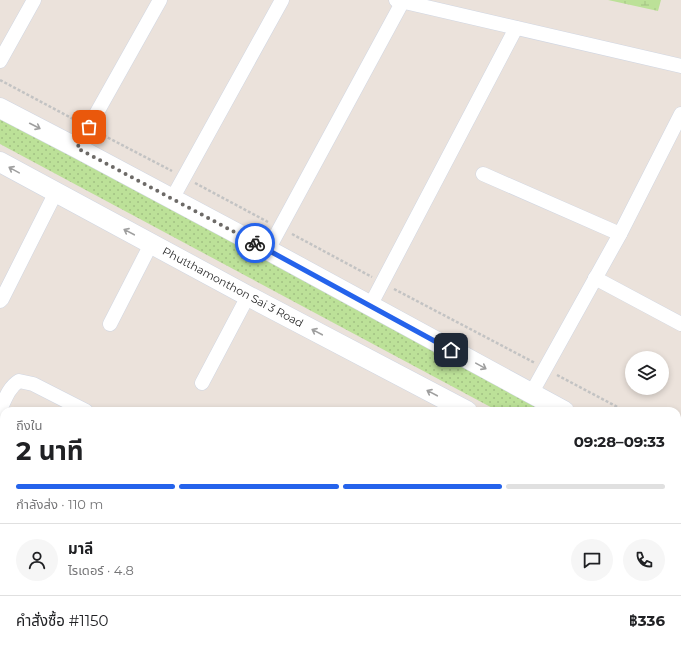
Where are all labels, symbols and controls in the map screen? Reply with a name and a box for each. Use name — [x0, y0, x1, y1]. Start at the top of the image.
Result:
pin — [72, 110, 106, 144]
icon: bag — [78, 116, 100, 138]
one-way arrow — [28, 123, 40, 130]
one-way arrow — [8, 165, 20, 173]
courier — [235, 223, 275, 263]
one-way arrow — [123, 227, 135, 235]
icon: bike — [244, 232, 266, 254]
street label: Phutthamonthon Sai 3 Road — [160, 244, 306, 330]
one-way arrow — [312, 328, 324, 336]
pin — [434, 333, 468, 367]
icon: home — [440, 339, 462, 361]
map controls — [625, 351, 669, 395]
button: layers — [625, 351, 669, 395]
one-way arrow — [475, 363, 487, 371]
one-way arrow — [427, 389, 439, 396]
text: ถึงใน — [16, 417, 42, 433]
text: 09:28–09:33 — [574, 432, 665, 451]
text: 2 นาที — [16, 435, 84, 467]
text: กำลังส่ง · 110 m — [16, 496, 103, 512]
button: person — [16, 539, 58, 581]
text: มาลี — [68, 539, 93, 558]
button: chat — [571, 539, 613, 581]
button: phone — [623, 539, 665, 581]
text: ไรเดอร์ · 4.8 — [68, 562, 134, 578]
text: คำสั่งซื้อ #1150 — [16, 611, 109, 630]
text: ฿336 — [629, 611, 665, 630]

